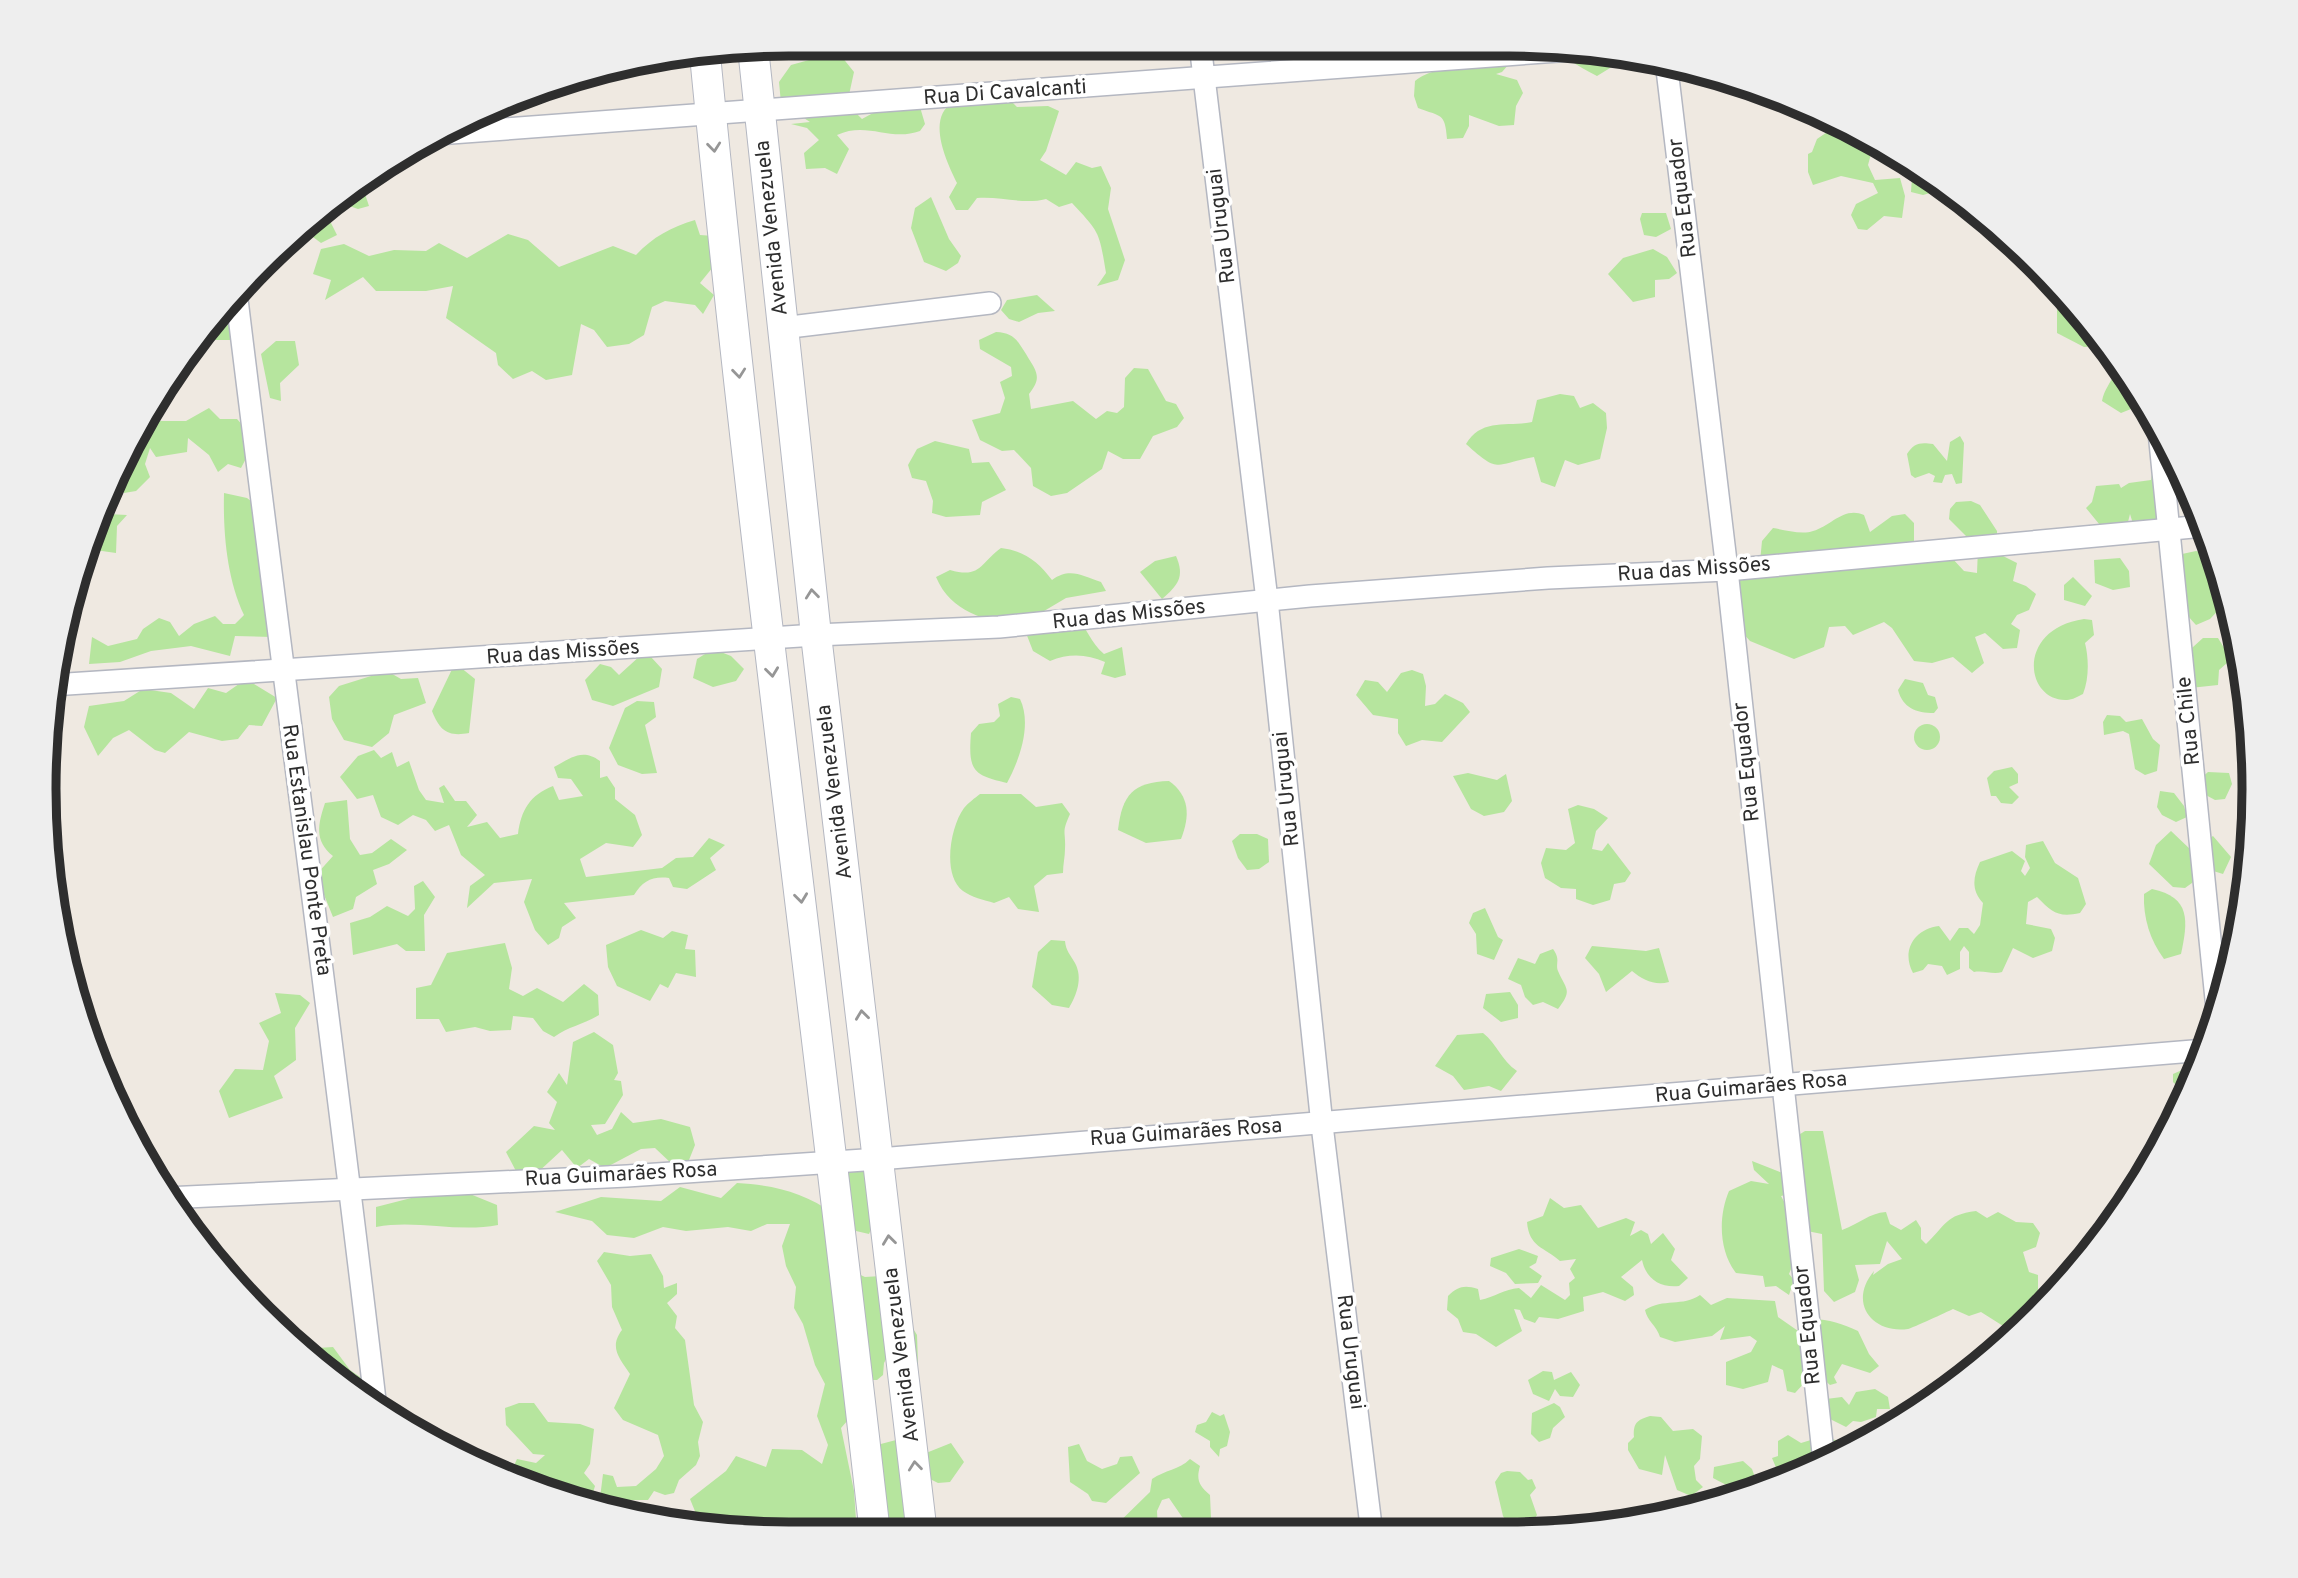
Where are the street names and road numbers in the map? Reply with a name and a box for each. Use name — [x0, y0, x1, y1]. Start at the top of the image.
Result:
street label: Rua Di Cavalcanti — [922, 74, 1088, 112]
street label: Rua Equador — [1662, 137, 1704, 259]
street label: Avenida Venezuela — [749, 139, 795, 317]
street label: Rua Uruguai — [1202, 167, 1242, 285]
street label: Rua das Missões — [1616, 551, 1772, 589]
street label: Rua das Missões — [1051, 594, 1207, 636]
street label: Rua das Missões — [485, 634, 641, 672]
street label: Rua Chile — [2171, 675, 2207, 767]
street label: Rua Equador — [1727, 701, 1767, 823]
street label: Avenida Venezuela — [811, 703, 859, 881]
street label: Rua Estanislau Ponte Preta — [275, 722, 337, 978]
street label: Rua Uruguai — [1268, 730, 1306, 848]
street label: Rua Guimarães Rosa — [1654, 1066, 1848, 1110]
street label: Rua Guimarães Rosa — [1089, 1113, 1283, 1153]
street label: Rua Guimarães Rosa — [524, 1156, 718, 1194]
street label: Rua Equador — [1788, 1264, 1828, 1386]
street label: Avenida Venezuela — [878, 1266, 926, 1444]
street label: Rua Uruguai — [1330, 1293, 1370, 1411]

